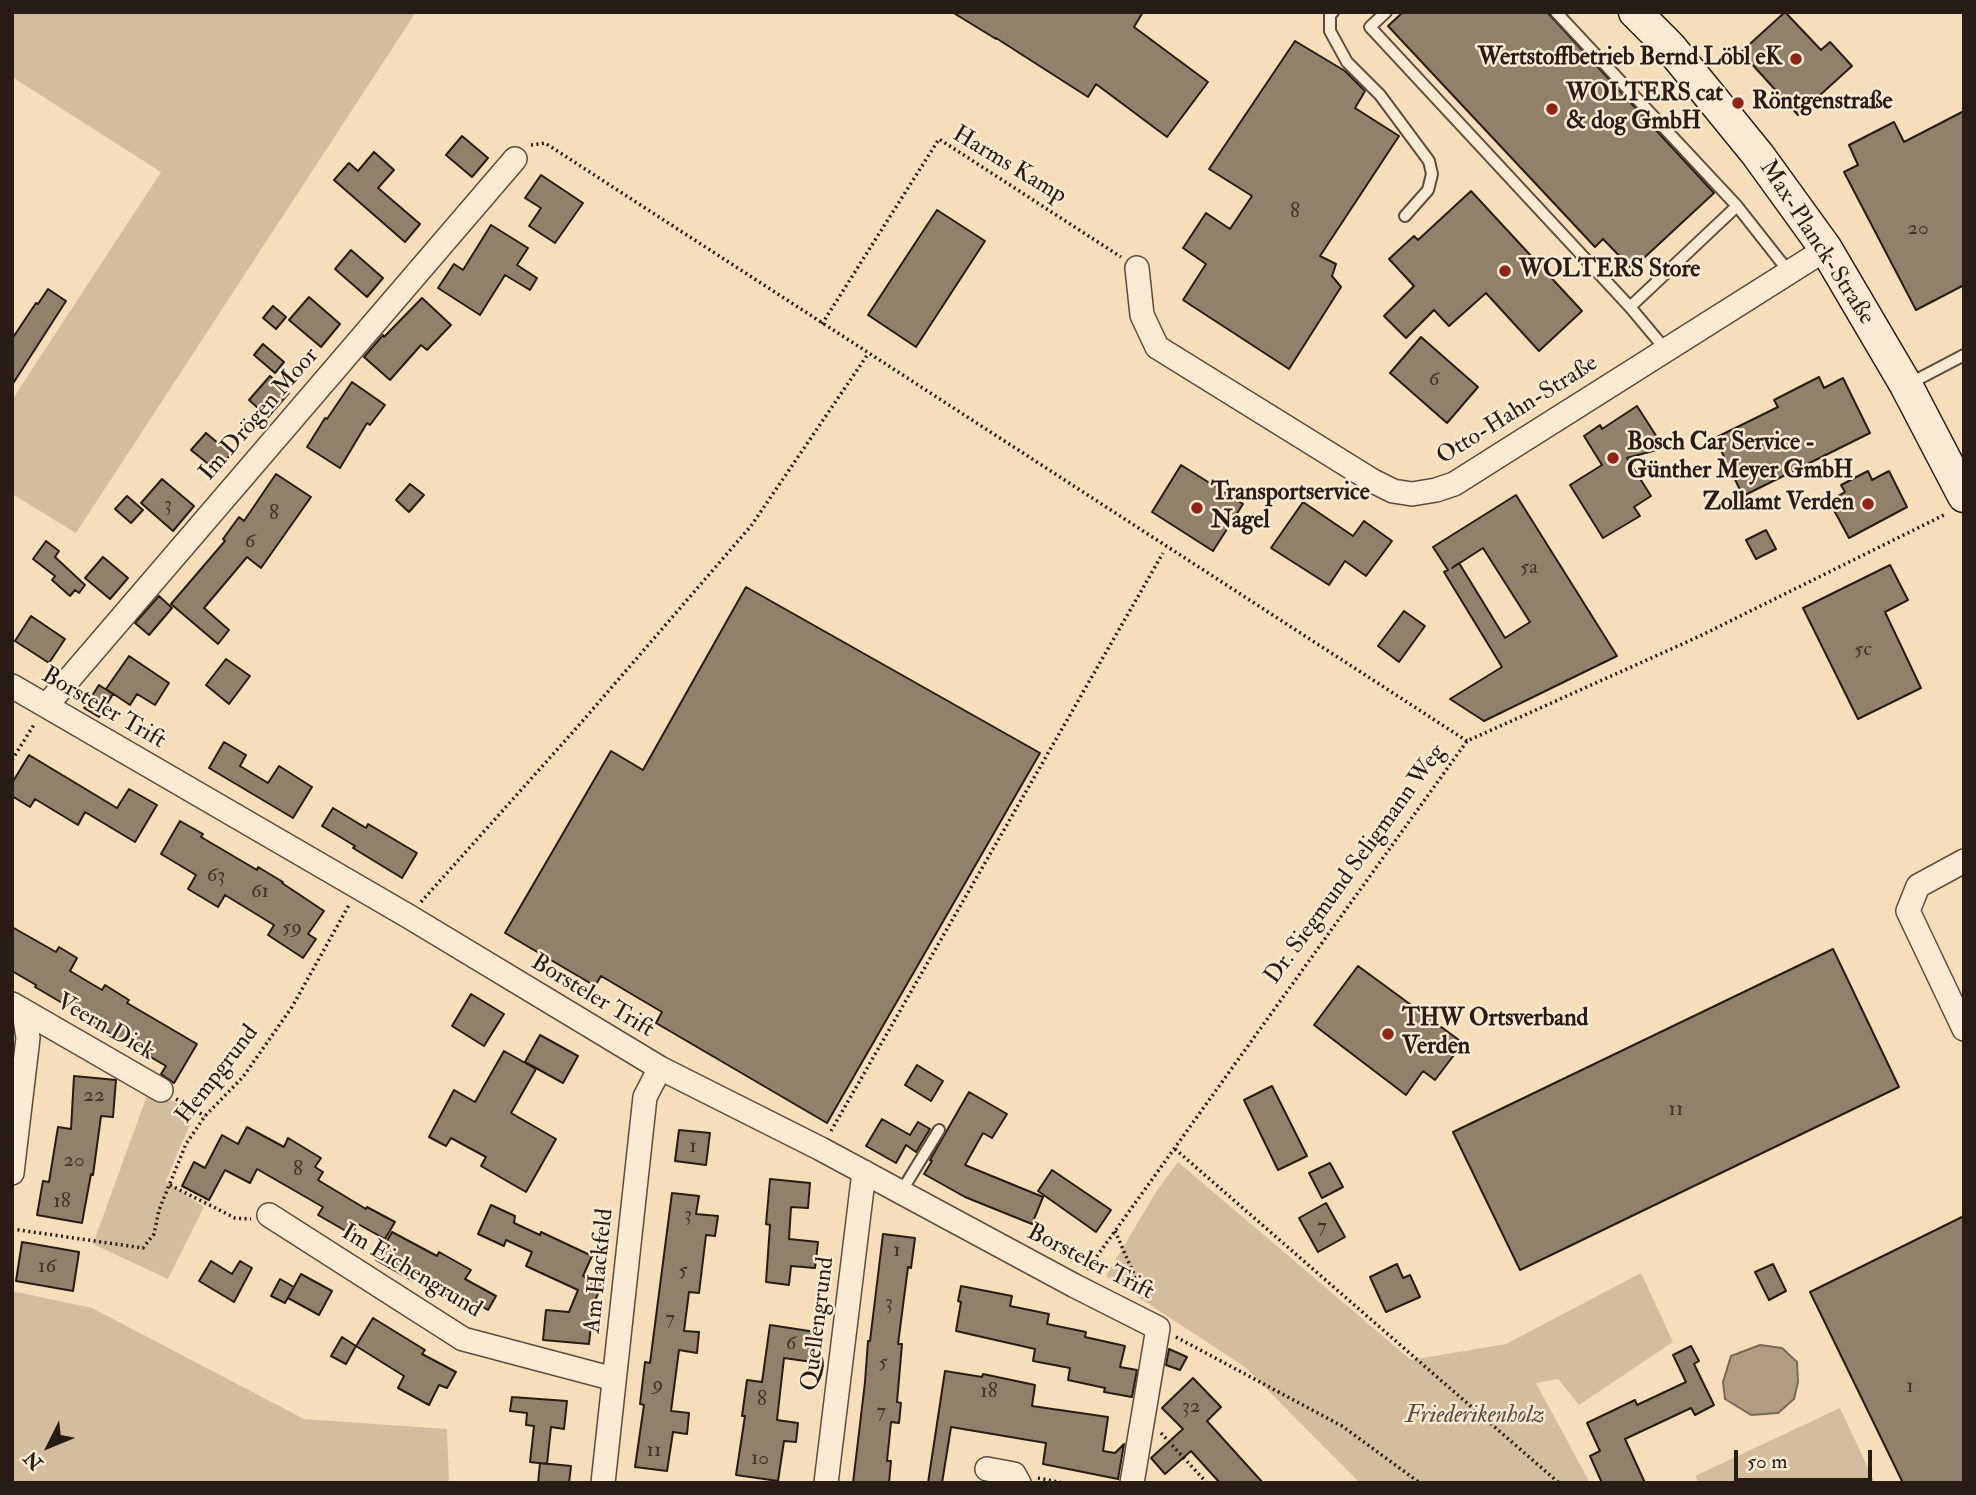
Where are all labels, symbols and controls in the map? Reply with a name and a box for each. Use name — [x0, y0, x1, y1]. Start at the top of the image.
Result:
place label: Wertstoffbetrieb Bernd Löbl eK — [1478, 45, 1782, 73]
marker: Wertstoffbetrieb Bernd Löbl eK — [1788, 51, 1804, 67]
place label: WOLTERS cat & dog GmbH — [1566, 81, 1723, 137]
place label: Röntgenstraße — [1752, 89, 1893, 117]
marker: Röntgenstraße — [1730, 95, 1746, 111]
marker: WOLTERS cat & dog GmbH — [1544, 101, 1560, 117]
street label: Harms Kamp — [947, 121, 1071, 211]
street label: Max-Planck-Straße — [1752, 155, 1880, 331]
house number: 8 — [1290, 199, 1300, 225]
house number: 20 — [1907, 216, 1929, 242]
place label: WOLTERS Store — [1519, 257, 1700, 285]
marker: WOLTERS Store — [1497, 263, 1513, 279]
street label: Im Drögen Moor — [194, 342, 326, 488]
street label: Otto-Hahn-Straße — [1432, 350, 1604, 472]
house number: 6 — [1429, 367, 1439, 393]
place label: Bosch Car Service - Günther Meyer GmbH — [1627, 430, 1853, 486]
marker: Bosch Car Service - Günther Meyer GmbH — [1605, 450, 1621, 466]
place label: Transportservice Nagel — [1211, 480, 1370, 536]
place label: Zollamt Verden — [1703, 490, 1854, 518]
house number: 3 — [164, 492, 172, 518]
marker: Zollamt Verden — [1860, 496, 1876, 512]
marker: Transportservice Nagel — [1189, 500, 1205, 516]
house number: 8 — [269, 501, 279, 527]
house number: 6 — [245, 529, 255, 555]
house number: 5a — [1520, 555, 1538, 581]
house number: 5c — [1854, 637, 1872, 663]
street label: Borsteler Trift — [36, 662, 170, 756]
street label: Dr. Siegmund Seligmann Weg — [1259, 739, 1453, 991]
house number: 63 — [207, 863, 225, 889]
house number: 61 — [251, 879, 269, 905]
house number: 59 — [282, 915, 302, 941]
street label: Borsteler Trift — [525, 949, 659, 1045]
street label: Veern Diek — [51, 988, 159, 1068]
place label: THW Ortsverband Verden — [1402, 1006, 1588, 1062]
street label: Hempgrund — [171, 1020, 265, 1130]
marker: THW Ortsverband Verden — [1380, 1026, 1396, 1042]
house number: 22 — [83, 1083, 105, 1109]
house number: 11 — [1669, 1097, 1683, 1123]
house number: 1 — [689, 1134, 697, 1160]
house number: 20 — [63, 1148, 85, 1174]
house number: 8 — [293, 1157, 303, 1183]
house number: 18 — [53, 1189, 71, 1215]
house number: 3 — [684, 1202, 692, 1228]
street label: Am Hackfeld — [579, 1207, 621, 1335]
house number: 7 — [1317, 1214, 1327, 1240]
street label: Im Eichengrund — [335, 1219, 487, 1325]
street label: Borsteler Trift — [1022, 1219, 1158, 1307]
house number: 1 — [893, 1238, 901, 1264]
house number: 16 — [38, 1254, 56, 1280]
street label: Quellengrund — [797, 1255, 841, 1393]
house number: 5 — [678, 1258, 688, 1284]
house number: 3 — [885, 1290, 893, 1316]
house number: 7 — [665, 1306, 675, 1332]
house number: 6 — [786, 1331, 796, 1357]
house number: 5 — [878, 1350, 888, 1376]
house number: 9 — [653, 1372, 663, 1398]
house number: 1 — [1906, 1374, 1914, 1400]
house number: 18 — [980, 1379, 998, 1405]
house number: 8 — [757, 1387, 767, 1413]
house number: 32 — [1182, 1394, 1200, 1420]
house number: 7 — [876, 1399, 886, 1425]
park label: Friederikenholz — [1405, 1403, 1545, 1431]
north arrow — [14, 1411, 84, 1481]
scale bar — [1738, 1436, 1876, 1480]
house number: 11 — [647, 1438, 661, 1464]
text: N — [19, 1446, 48, 1475]
house number: 10 — [751, 1446, 769, 1472]
text: 50 m — [1747, 1448, 1788, 1475]

